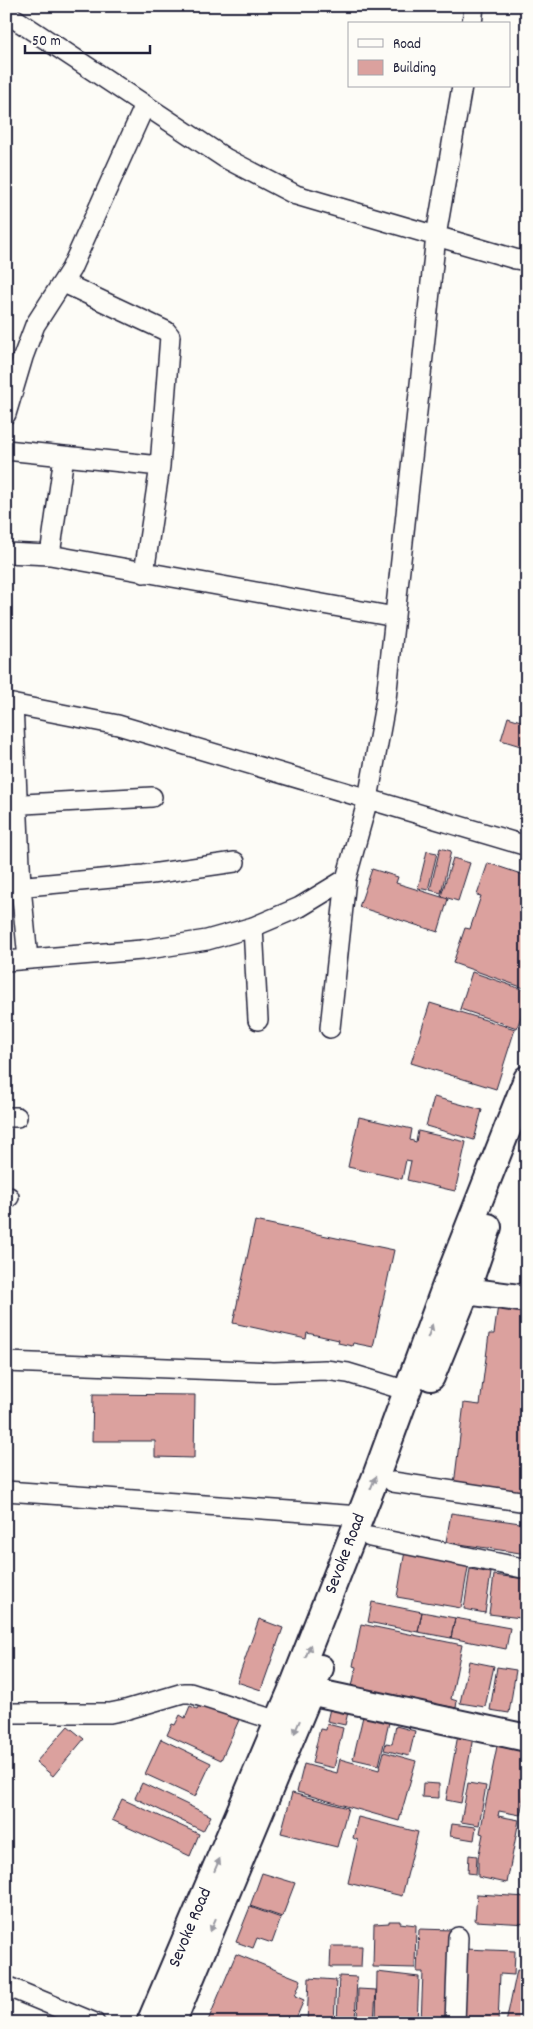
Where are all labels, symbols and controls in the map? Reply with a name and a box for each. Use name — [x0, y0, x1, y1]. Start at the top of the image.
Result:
scale bar — [25, 22, 150, 54]
legend — [348, 22, 510, 88]
text: 50 m — [32, 31, 61, 53]
text: Road — [393, 34, 421, 56]
text: Building — [393, 58, 436, 80]
one-way arrow — [426, 1323, 434, 1338]
one-way arrow — [370, 1476, 378, 1491]
street label: Sevoke Road — [319, 1510, 373, 1598]
one-way arrow — [304, 1644, 312, 1658]
one-way arrow — [292, 1719, 300, 1734]
one-way arrow — [213, 1857, 221, 1872]
street label: Sevoke Road — [163, 1884, 219, 1972]
one-way arrow — [209, 1918, 217, 1933]

